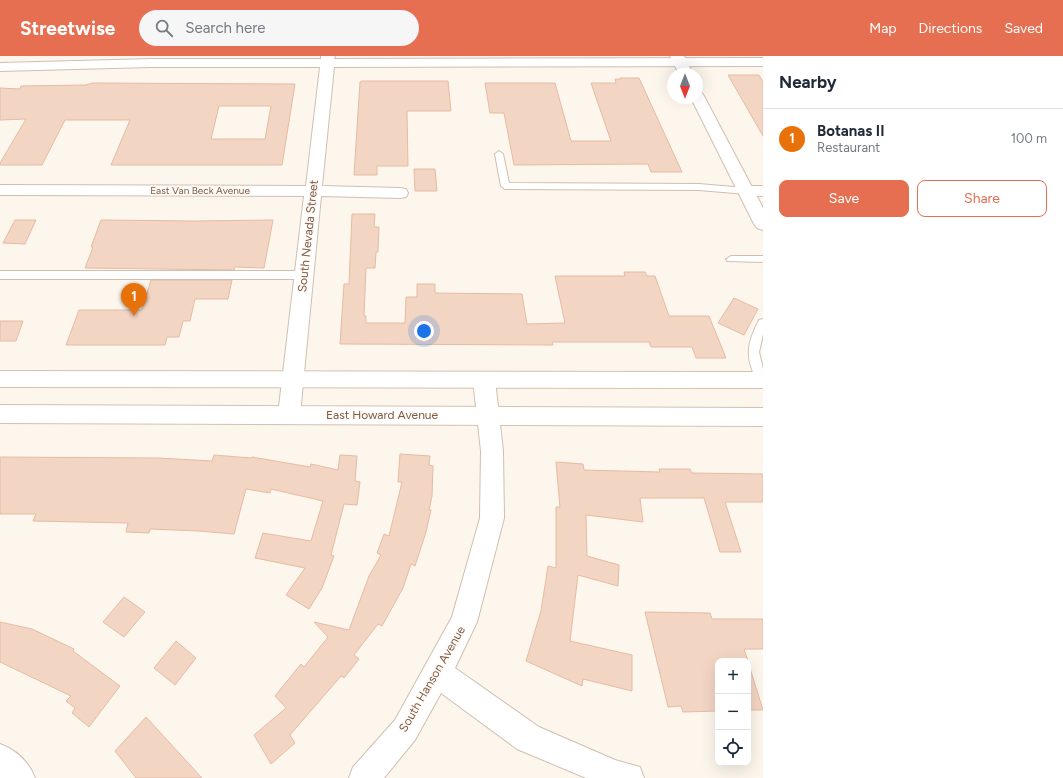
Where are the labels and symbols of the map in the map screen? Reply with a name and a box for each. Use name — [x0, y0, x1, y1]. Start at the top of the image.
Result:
north arrow — [667, 68, 703, 104]
street label: South Nevada Street — [295, 179, 321, 293]
street label: East Van Beck Avenue — [150, 184, 250, 197]
pin: 1 — [121, 283, 147, 316]
your location — [414, 321, 434, 341]
street label: East Howard Avenue — [326, 408, 439, 422]
street label: South Hanson Avenue — [396, 623, 468, 734]

